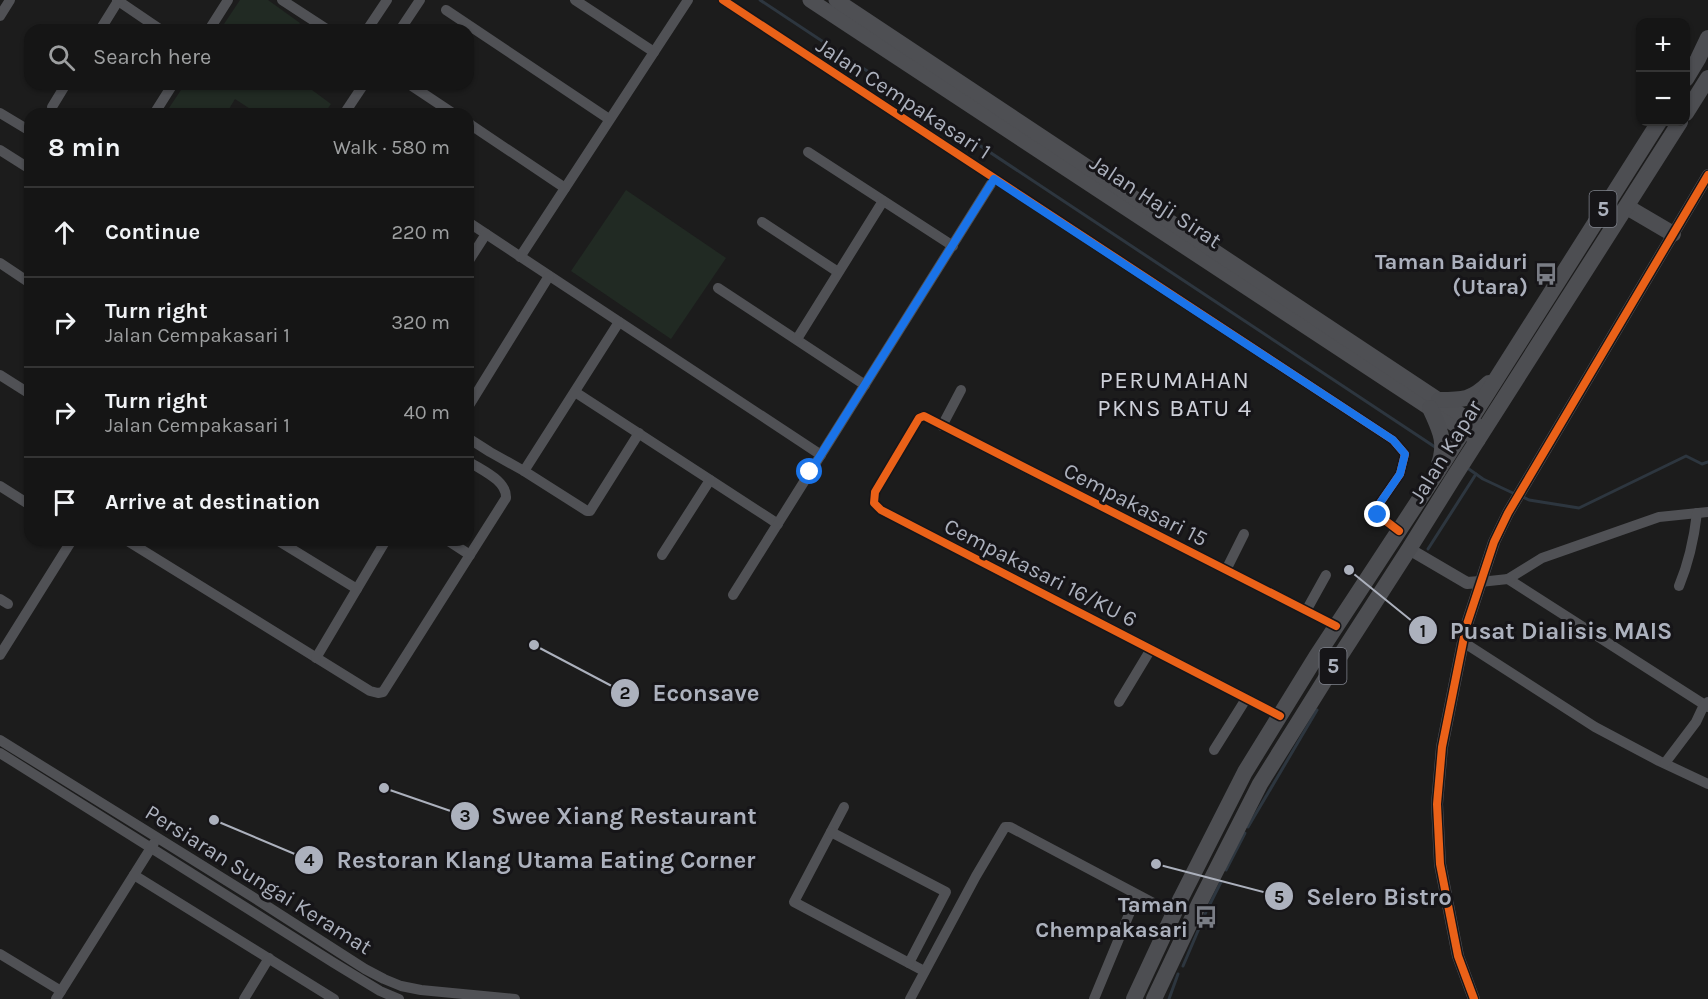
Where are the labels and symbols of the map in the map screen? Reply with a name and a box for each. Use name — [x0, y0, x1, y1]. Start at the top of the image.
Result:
street label: Jalan Cempakasari 1 — [811, 33, 996, 165]
street label: Jalan Haji Sirat — [1085, 150, 1226, 254]
road number: 5 — [1590, 191, 1616, 227]
place label: Taman Baiduri (Utara) — [1375, 249, 1528, 300]
bus stop icon: Taman Baiduri (Utara) — [1533, 261, 1559, 287]
district label: PERUMAHAN PKNS BATU 4 — [1097, 366, 1253, 422]
street label: Jalan Kapar — [1404, 395, 1488, 508]
street label: Cempakasari 15 — [1059, 457, 1212, 552]
route start — [796, 458, 822, 484]
route end — [1364, 501, 1390, 527]
street label: Cempakasari 16/KU 6 — [940, 513, 1141, 633]
callout: Pusat Dialisis MAIS — [1408, 609, 1684, 651]
text: Pusat Dialisis MAIS — [1450, 617, 1672, 645]
text: 1 — [1420, 620, 1426, 642]
road number: 5 — [1320, 648, 1346, 684]
callout: Econsave — [610, 672, 772, 714]
text: Econsave — [652, 679, 760, 707]
text: 2 — [620, 682, 630, 704]
callout: Swee Xiang Restaurant — [450, 795, 769, 837]
street label: Persiaran Sungai Keramat — [140, 799, 377, 960]
text: Swee Xiang Restaurant — [491, 802, 757, 830]
text: 3 — [459, 805, 471, 827]
callout: Restoran Klang Utama Eating Corner — [294, 839, 767, 881]
text: Restoran Klang Utama Eating Corner — [336, 846, 756, 874]
text: 4 — [304, 849, 315, 871]
callout: Selero Bistro — [1264, 875, 1464, 917]
text: Selero Bistro — [1306, 883, 1452, 911]
text: 5 — [1274, 886, 1284, 908]
place label: Taman Chempakasari — [1035, 892, 1188, 943]
bus stop icon: Taman Chempakasari — [1193, 904, 1219, 930]

